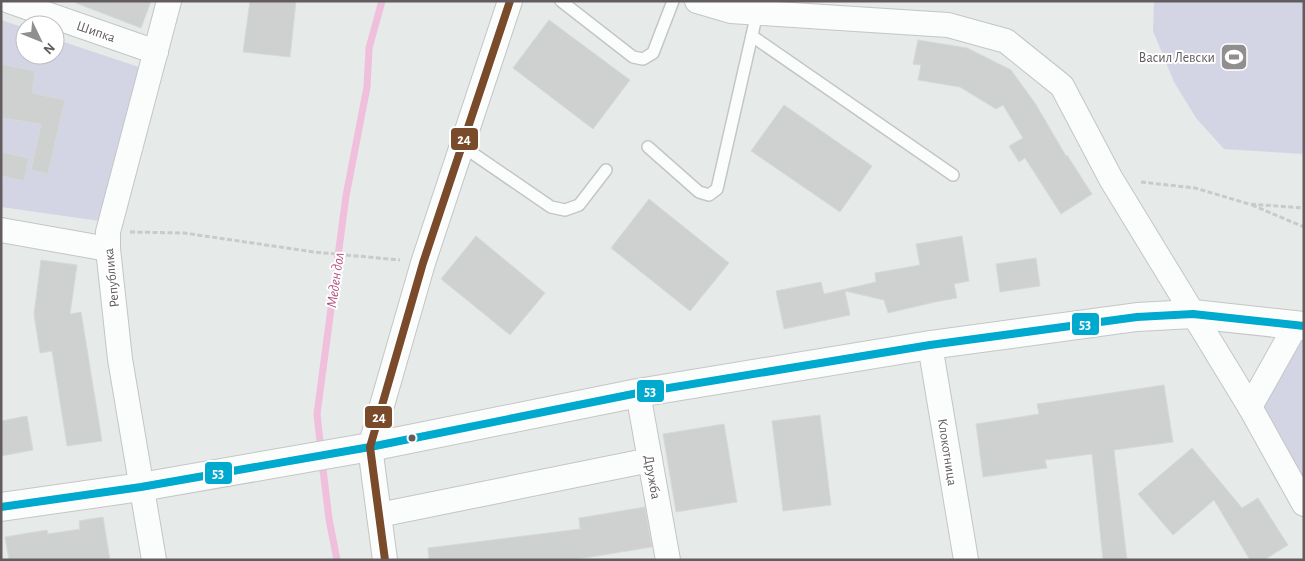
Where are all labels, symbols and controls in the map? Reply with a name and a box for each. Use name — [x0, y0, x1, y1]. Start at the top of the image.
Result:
north arrow — [15, 15, 65, 65]
street label: Шипка — [75, 19, 117, 45]
text: N — [40, 40, 57, 57]
sports icon: Васил Левски — [1219, 42, 1249, 72]
place label: Васил Левски — [1139, 51, 1215, 65]
line badge: 24 — [450, 127, 479, 151]
text: 24 — [457, 133, 471, 147]
street label: Република — [102, 247, 122, 308]
water label: Меден дол — [324, 252, 347, 309]
line badge: 53 — [1071, 312, 1100, 336]
text: 53 — [1079, 318, 1091, 332]
line badge: 53 — [636, 379, 665, 403]
text: 53 — [644, 385, 656, 399]
line badge: 24 — [364, 405, 393, 429]
text: 24 — [372, 411, 386, 425]
street label: Клокотница — [935, 418, 959, 487]
unlabelled marker — [407, 433, 417, 443]
street label: Дружба — [641, 454, 663, 501]
line badge: 53 — [204, 461, 233, 485]
text: 53 — [212, 467, 224, 481]

